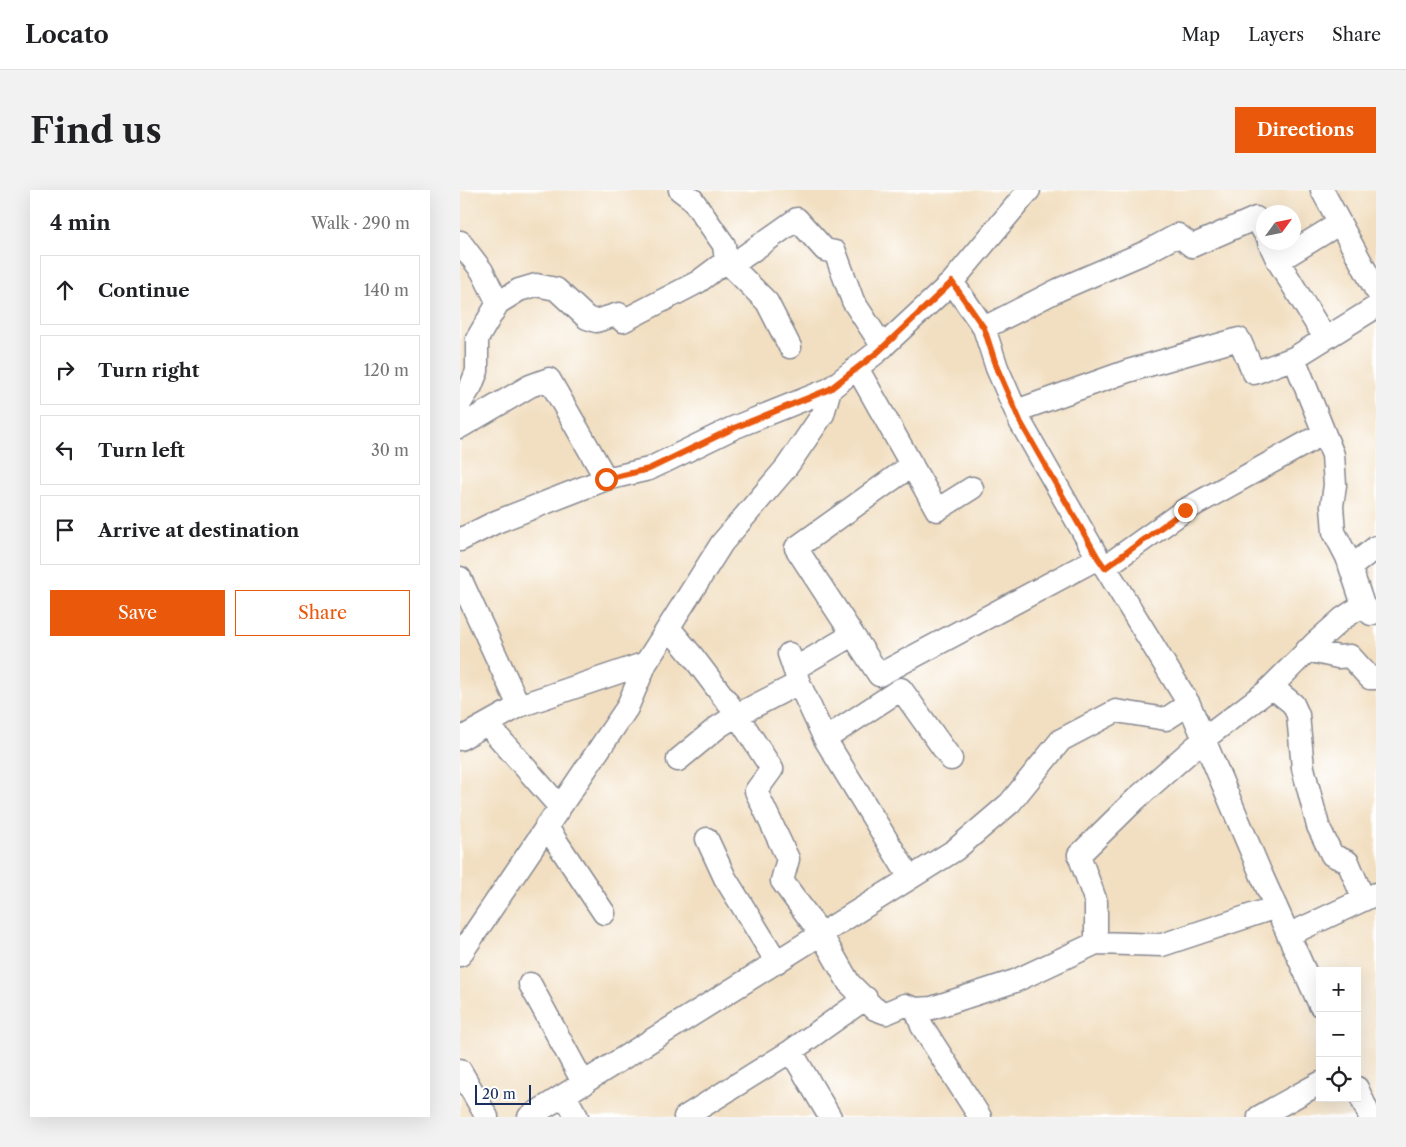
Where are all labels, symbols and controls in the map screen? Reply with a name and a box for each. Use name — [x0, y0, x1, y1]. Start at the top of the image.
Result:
text: Locato — [25, 20, 109, 49]
text: Map — [1182, 24, 1220, 46]
text: Layers — [1248, 24, 1304, 46]
text: Share — [1332, 24, 1381, 46]
button: Directions — [1235, 107, 1376, 153]
text: Find us — [30, 109, 162, 152]
north arrow — [1256, 205, 1301, 250]
text: 4 min — [50, 210, 111, 235]
text: Walk · 290 m — [311, 213, 410, 233]
icon: ahead — [51, 276, 79, 304]
text: Continue — [98, 279, 190, 302]
text: 140 m — [364, 280, 409, 300]
icon: right — [51, 356, 79, 384]
text: Turn right — [98, 359, 199, 382]
text: 120 m — [364, 360, 409, 380]
icon: left — [51, 436, 79, 464]
text: Turn left — [98, 439, 185, 462]
text: 30 m — [371, 440, 409, 460]
route start — [595, 468, 618, 491]
route end — [1174, 499, 1197, 522]
icon: arrive — [51, 516, 79, 544]
text: Arrive at destination — [98, 519, 299, 542]
button: Save — [50, 590, 225, 636]
button: Share — [235, 590, 410, 636]
map controls — [1316, 967, 1361, 1102]
button: + — [1316, 967, 1361, 1012]
button: − — [1316, 1012, 1361, 1057]
button: locate — [1316, 1057, 1361, 1102]
scale bar — [475, 1082, 531, 1105]
text: 20 m — [482, 1085, 516, 1103]

